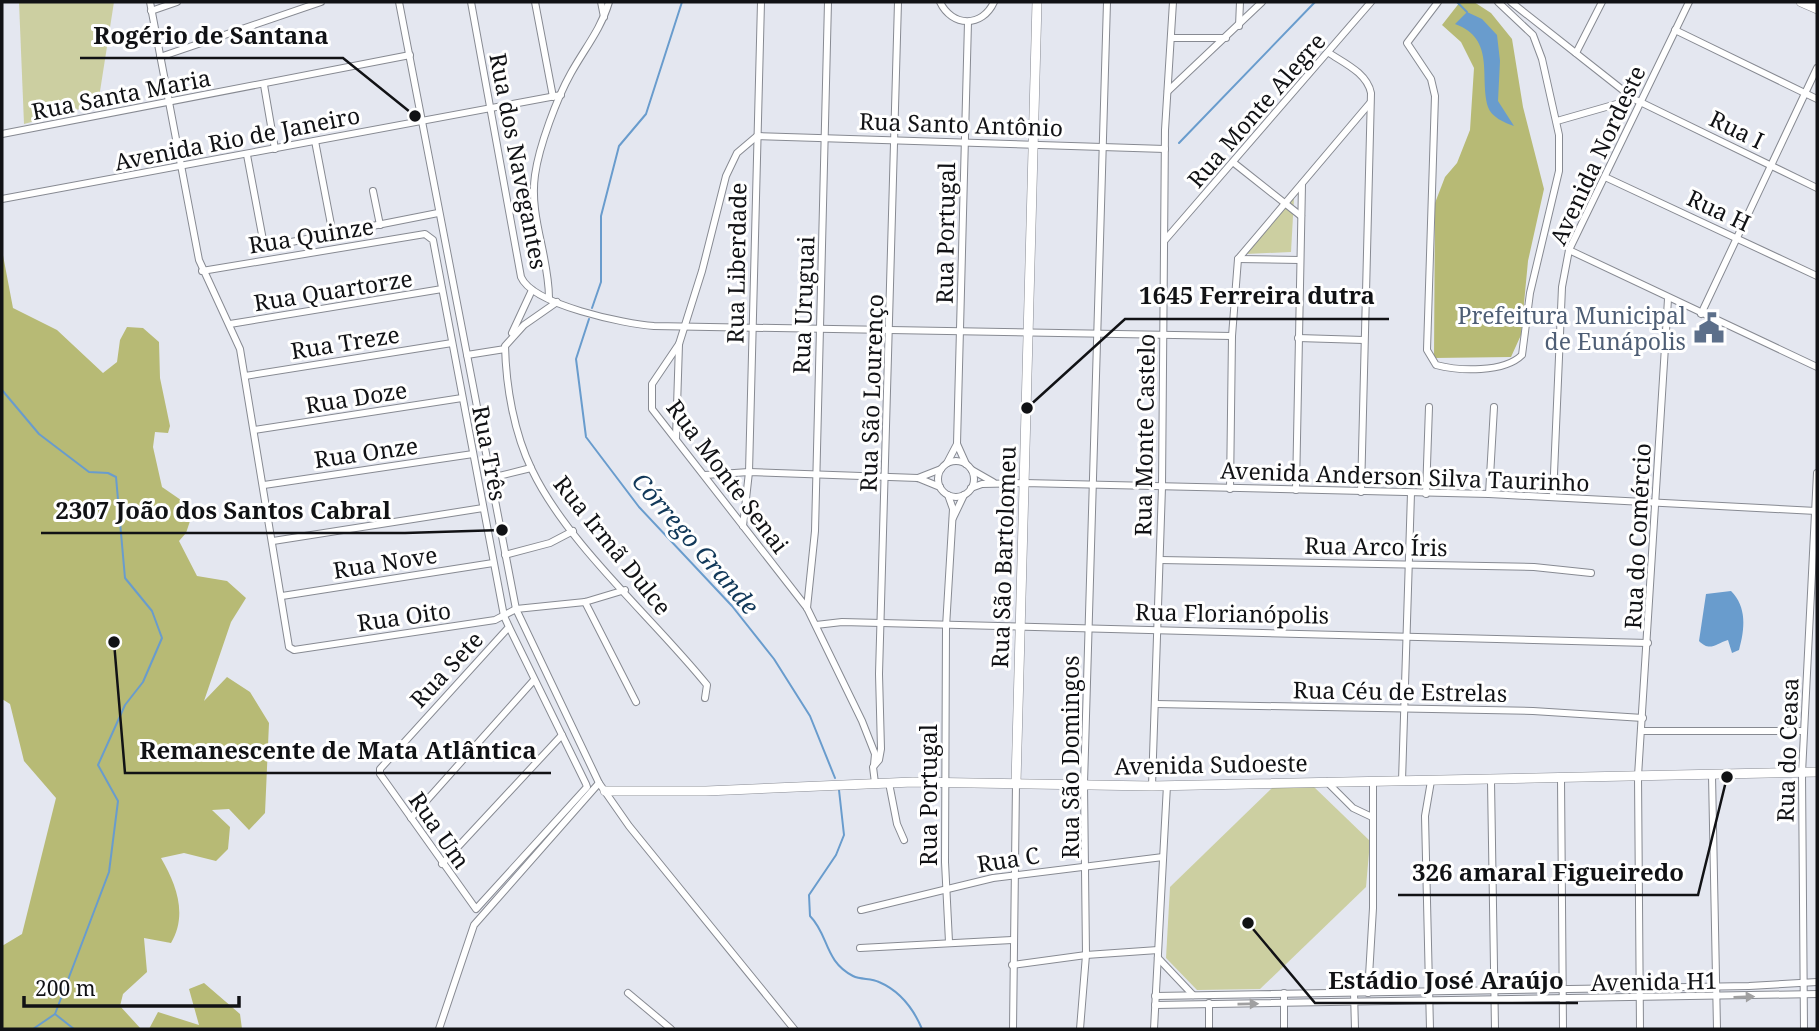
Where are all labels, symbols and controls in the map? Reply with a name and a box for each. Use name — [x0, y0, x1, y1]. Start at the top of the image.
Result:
callout: Rogério de Santana — [80, 13, 343, 58]
text: Rogério de Santana — [93, 18, 329, 51]
street label: Rua Monte Alegre — [1180, 26, 1332, 194]
street label: Rua dos Navegantes — [482, 50, 556, 272]
street label: Avenida Nordeste — [1541, 60, 1653, 250]
street label: Rua Santa Maria — [29, 61, 213, 127]
street label: Avenida Rio de Janeiro — [111, 98, 363, 178]
street label: Rua I — [1704, 102, 1770, 156]
street label: Rua Santo Antônio — [858, 104, 1064, 144]
street label: Rua Portugal — [928, 162, 962, 304]
street label: Rua H — [1682, 181, 1756, 239]
street label: Rua Liberdade — [719, 182, 753, 344]
street label: Rua Quinze — [246, 209, 376, 261]
street label: Rua Uruguai — [785, 235, 821, 374]
street label: Rua Quartorze — [251, 262, 415, 318]
callout: 1645 Ferreira dutra — [1125, 274, 1389, 319]
text: 1645 Ferreira dutra — [1139, 278, 1375, 311]
street label: Rua São Lourenço — [852, 293, 890, 493]
place label: Prefeitura Municipal de Eunápolis — [1458, 299, 1686, 357]
public building icon: Prefeitura Municipal de Eunápolis — [1692, 311, 1726, 345]
street label: Rua Treze — [288, 318, 402, 366]
street label: Rua Monte Castelo — [1126, 333, 1162, 537]
street label: Rua Doze — [303, 373, 409, 421]
street label: Rua Monte Senai — [660, 393, 797, 560]
street label: Rua Três — [465, 403, 515, 503]
street label: Rua Onze — [312, 429, 420, 475]
street label: Rua do Comércio — [1616, 442, 1658, 630]
street label: Rua São Bartolomeu — [983, 445, 1023, 669]
street label: Avenida Anderson Silva Taurinho — [1220, 454, 1590, 498]
water label: Córrego Grande — [625, 465, 767, 621]
street label: Rua Irmã Dulce — [547, 469, 679, 621]
callout: 2307 João dos Santos Cabral — [41, 488, 405, 533]
text: 2307 João dos Santos Cabral — [55, 493, 391, 526]
street label: Rua Arco Íris — [1304, 529, 1448, 563]
street label: Rua Nove — [331, 538, 439, 586]
street label: Rua Oito — [355, 594, 453, 638]
street label: Rua Florianópolis — [1135, 595, 1329, 631]
street label: Rua Sete — [402, 624, 490, 714]
street label: Rua São Domingos — [1054, 655, 1086, 859]
street label: Rua Céu de Estrelas — [1293, 673, 1507, 709]
street label: Rua do Ceasa — [1768, 677, 1806, 823]
street label: Rua Portugal — [912, 724, 944, 866]
callout: Remanescente de Mata Atlântica — [125, 728, 551, 773]
text: Remanescente de Mata Atlântica — [139, 733, 537, 766]
street label: Avenida Sudoeste — [1114, 746, 1308, 782]
street label: Rua Um — [402, 785, 478, 875]
street label: Rua C — [975, 838, 1041, 880]
callout: 326 amaral Figueiredo — [1398, 850, 1698, 895]
text: 326 amaral Figueiredo — [1412, 855, 1684, 888]
callout: Estádio José Araújo — [1315, 958, 1578, 1003]
text: Estádio José Araújo — [1328, 963, 1564, 996]
scale bar — [24, 964, 240, 1008]
street label: Avenida H1 — [1590, 964, 1718, 998]
text: 200 m — [35, 974, 96, 1002]
one-way arrow — [1734, 991, 1756, 1002]
one-way arrow — [1237, 999, 1259, 1010]

